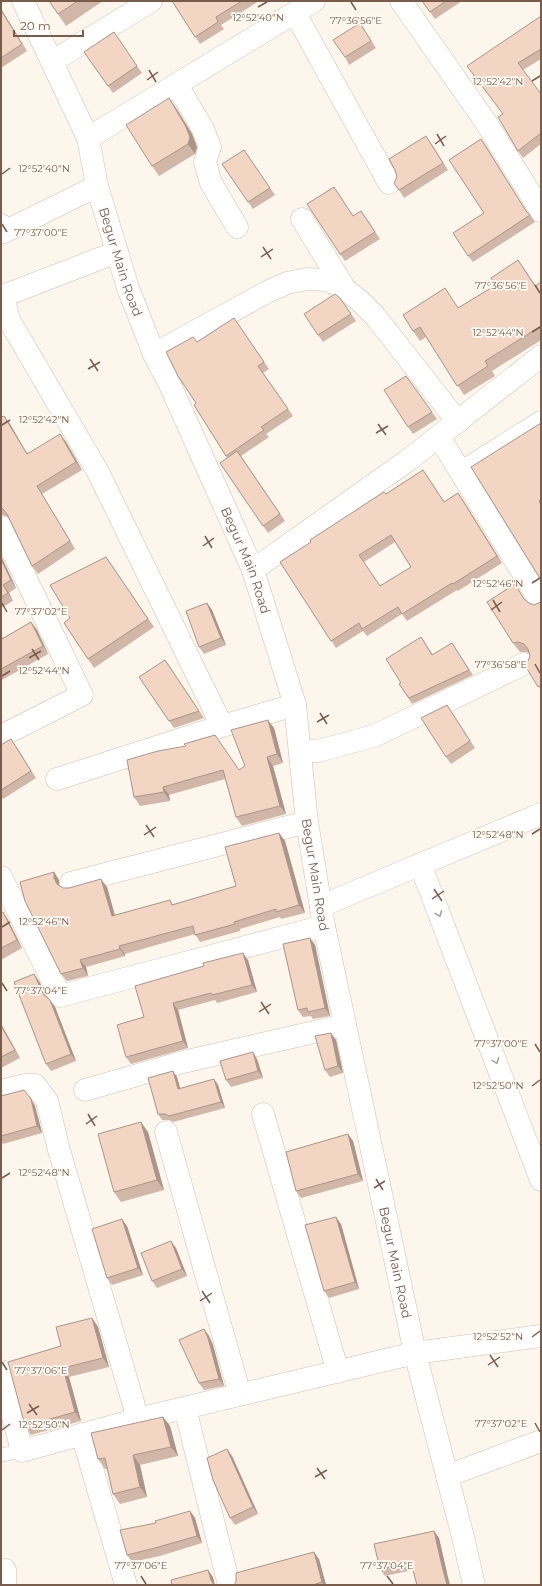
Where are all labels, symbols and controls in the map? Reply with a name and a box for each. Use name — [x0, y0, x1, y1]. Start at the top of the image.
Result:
text: 12°52'40"N — [232, 11, 284, 24]
scale bar — [14, 12, 83, 38]
text: 77°36'56"E — [330, 14, 382, 27]
text: 20 m — [20, 18, 51, 33]
text: 12°52'42"N — [473, 75, 523, 88]
text: 12°52'40"N — [18, 162, 70, 175]
street label: Begur Main Road — [96, 205, 146, 319]
text: 77°37'00"E — [14, 226, 68, 239]
text: 77°36'56"E — [475, 279, 527, 292]
text: 12°52'44"N — [472, 326, 524, 339]
text: 12°52'42"N — [19, 413, 69, 426]
street label: Begur Main Road — [218, 504, 274, 616]
text: 12°52'46"N — [473, 577, 523, 590]
text: 77°37'02"E — [15, 605, 68, 618]
text: 77°36'58"E — [475, 658, 528, 671]
text: 12°52'44"N — [18, 664, 70, 677]
street label: Begur Main Road — [299, 817, 333, 932]
text: 12°52'48"N — [472, 828, 524, 841]
one-way arrow — [435, 910, 443, 917]
text: 12°52'46"N — [19, 915, 69, 928]
text: 77°37'04"E — [14, 984, 68, 997]
text: 77°37'00"E — [474, 1037, 528, 1050]
one-way arrow — [491, 1058, 499, 1065]
text: 12°52'50"N — [472, 1079, 524, 1092]
text: 12°52'48"N — [18, 1166, 70, 1179]
street label: Begur Main Road — [376, 1205, 415, 1320]
text: 12°52'52"N — [473, 1330, 523, 1343]
text: 77°37'06"E — [14, 1364, 68, 1377]
text: 77°37'02"E — [475, 1417, 528, 1430]
text: 12°52'50"N — [18, 1418, 70, 1431]
text: 77°37'06"E — [114, 1559, 168, 1572]
text: 77°37'04"E — [360, 1559, 414, 1572]

